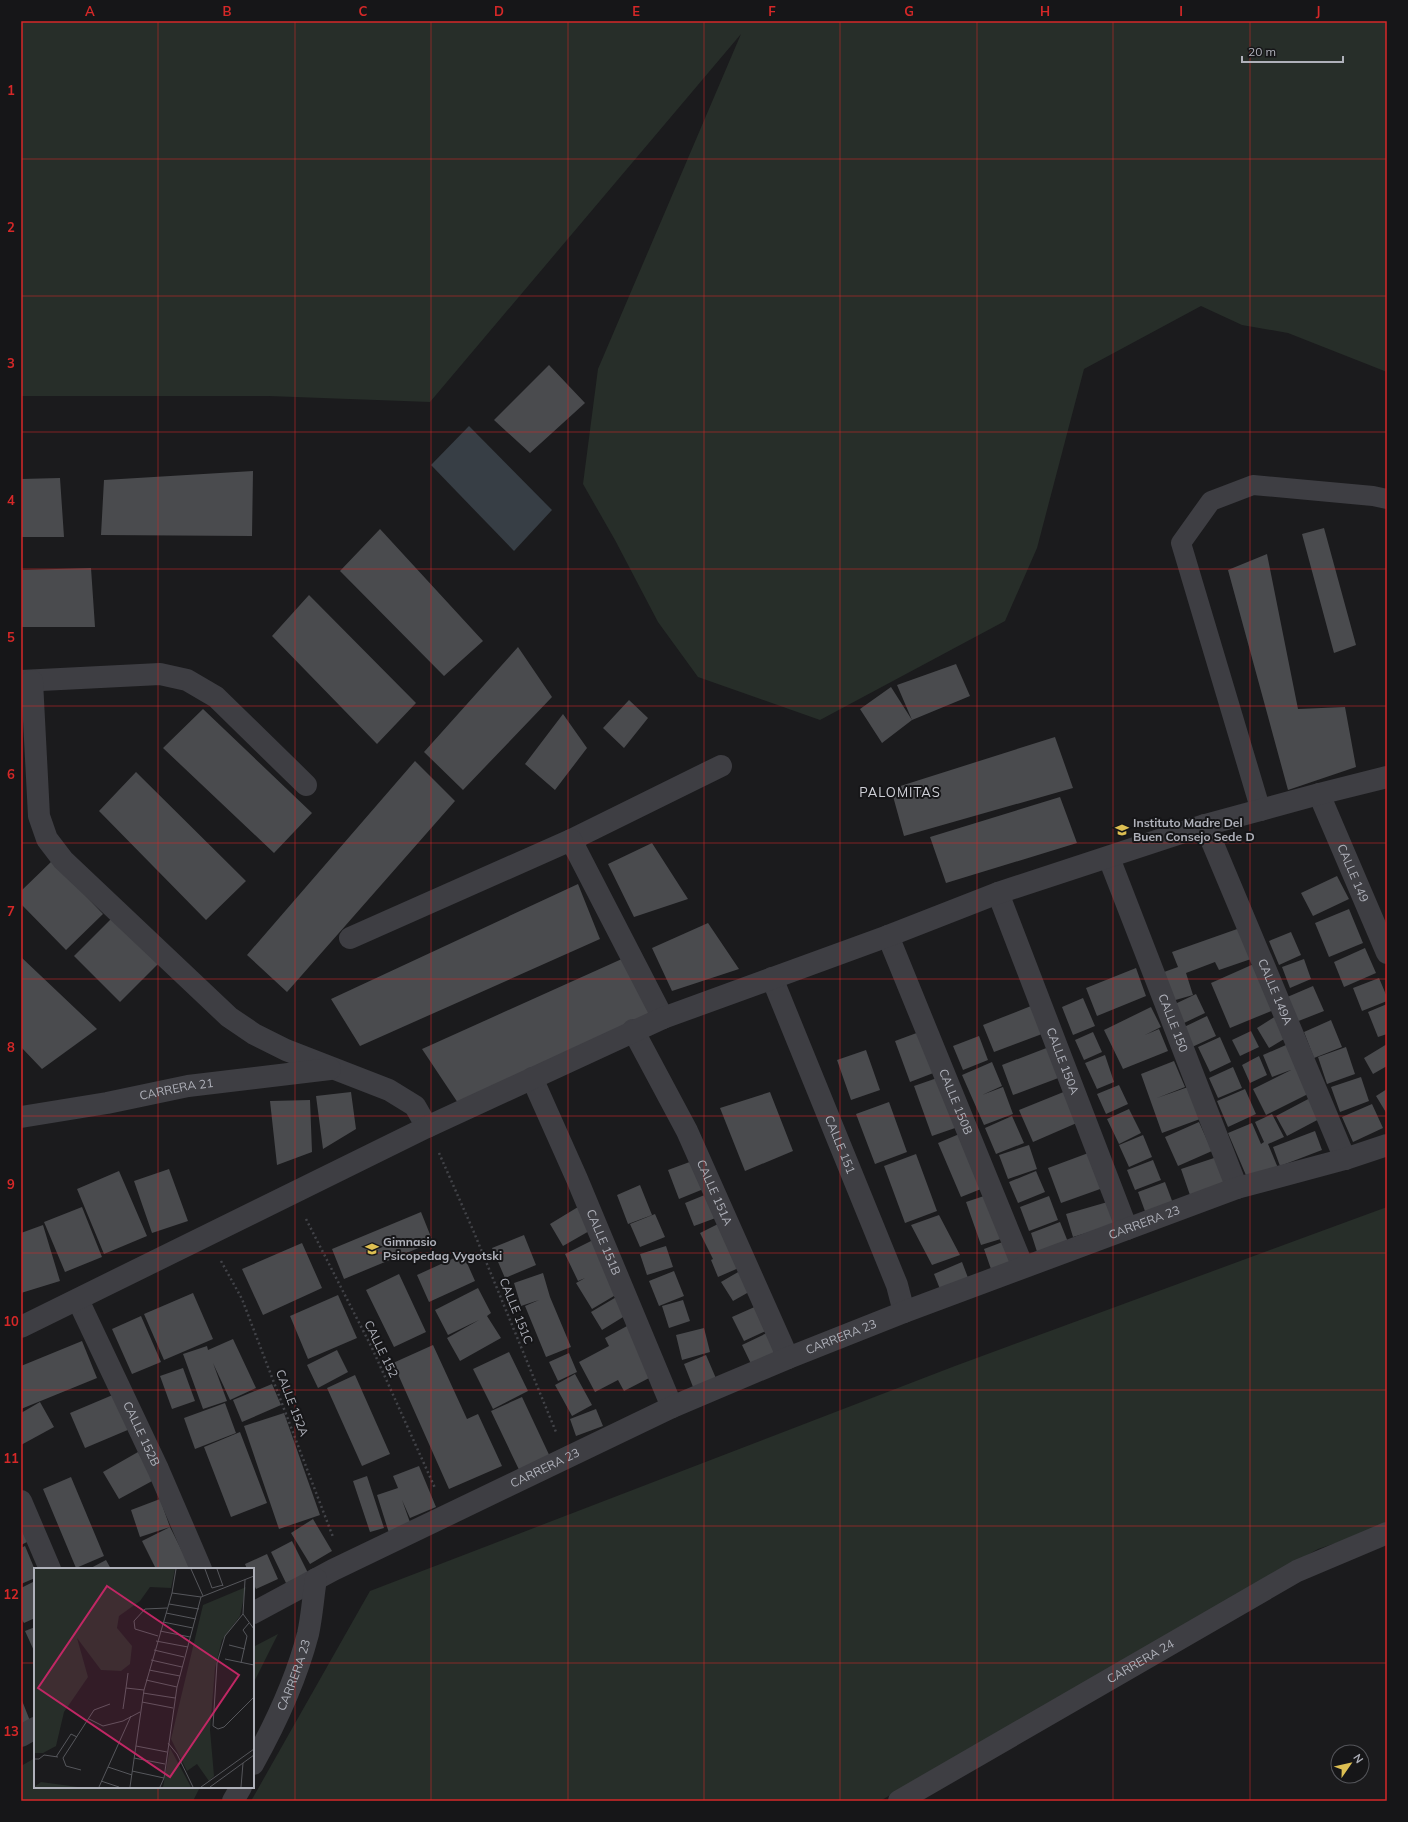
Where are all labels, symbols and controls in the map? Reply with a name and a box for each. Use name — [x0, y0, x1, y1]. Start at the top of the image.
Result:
text: A — [85, 3, 95, 19]
text: B — [223, 3, 232, 19]
text: C — [359, 3, 368, 19]
text: D — [494, 3, 504, 19]
text: E — [632, 3, 640, 19]
text: F — [768, 3, 776, 19]
text: G — [904, 3, 914, 19]
text: H — [1040, 3, 1050, 19]
text: I — [1179, 3, 1183, 19]
text: J — [1316, 3, 1320, 19]
scale bar — [1242, 38, 1343, 64]
text: 20 m — [1248, 44, 1276, 59]
text: 1 — [7, 82, 15, 98]
text: 2 — [7, 219, 15, 235]
text: 3 — [7, 355, 15, 371]
text: 4 — [7, 492, 15, 508]
text: 5 — [7, 629, 15, 645]
text: 6 — [7, 766, 15, 782]
district label: PALOMITAS — [859, 784, 941, 800]
place label: Instituto Madre Del Buen Consejo Sede D — [1133, 815, 1255, 844]
school or university icon: Instituto Madre Del Buen Consejo Sede D — [1114, 822, 1130, 838]
street label: CALLE 149 — [1334, 842, 1372, 904]
text: 7 — [7, 903, 15, 919]
street label: CALLE 149A — [1255, 956, 1296, 1027]
street label: CALLE 150 — [1155, 991, 1192, 1054]
street label: CALLE 150A — [1043, 1025, 1083, 1097]
text: 8 — [7, 1039, 15, 1055]
street label: CALLE 150B — [936, 1066, 976, 1137]
street label: CARRERA 21 — [138, 1075, 214, 1103]
street label: CALLE 151 — [822, 1113, 859, 1176]
street label: CALLE 151A — [694, 1157, 736, 1228]
text: 9 — [7, 1176, 15, 1192]
street label: CARRERA 23 — [1106, 1202, 1182, 1242]
street label: CALLE 151B — [583, 1207, 624, 1277]
place label: Gimnasio Psicopedag Vygotski — [383, 1234, 502, 1263]
school or university icon: Gimnasio Psicopedag Vygotski — [364, 1241, 380, 1257]
street label: CALLE 151C — [496, 1276, 537, 1346]
text: 10 — [3, 1313, 19, 1329]
street label: CARRERA 23 — [803, 1316, 879, 1357]
street label: CALLE 152 — [361, 1318, 402, 1380]
street label: CALLE 152A — [273, 1367, 312, 1439]
street label: CALLE 152B — [120, 1399, 164, 1468]
street label: CARRERA 23 — [508, 1445, 582, 1491]
text: 11 — [3, 1450, 19, 1466]
inset map — [34, 1568, 254, 1788]
text: 12 — [3, 1586, 19, 1602]
street label: CARRERA 24 — [1104, 1636, 1177, 1686]
street label: CARRERA 23 — [273, 1638, 313, 1713]
text: 13 — [3, 1723, 19, 1739]
north arrow — [1330, 1744, 1370, 1784]
text: N — [1350, 1751, 1366, 1766]

